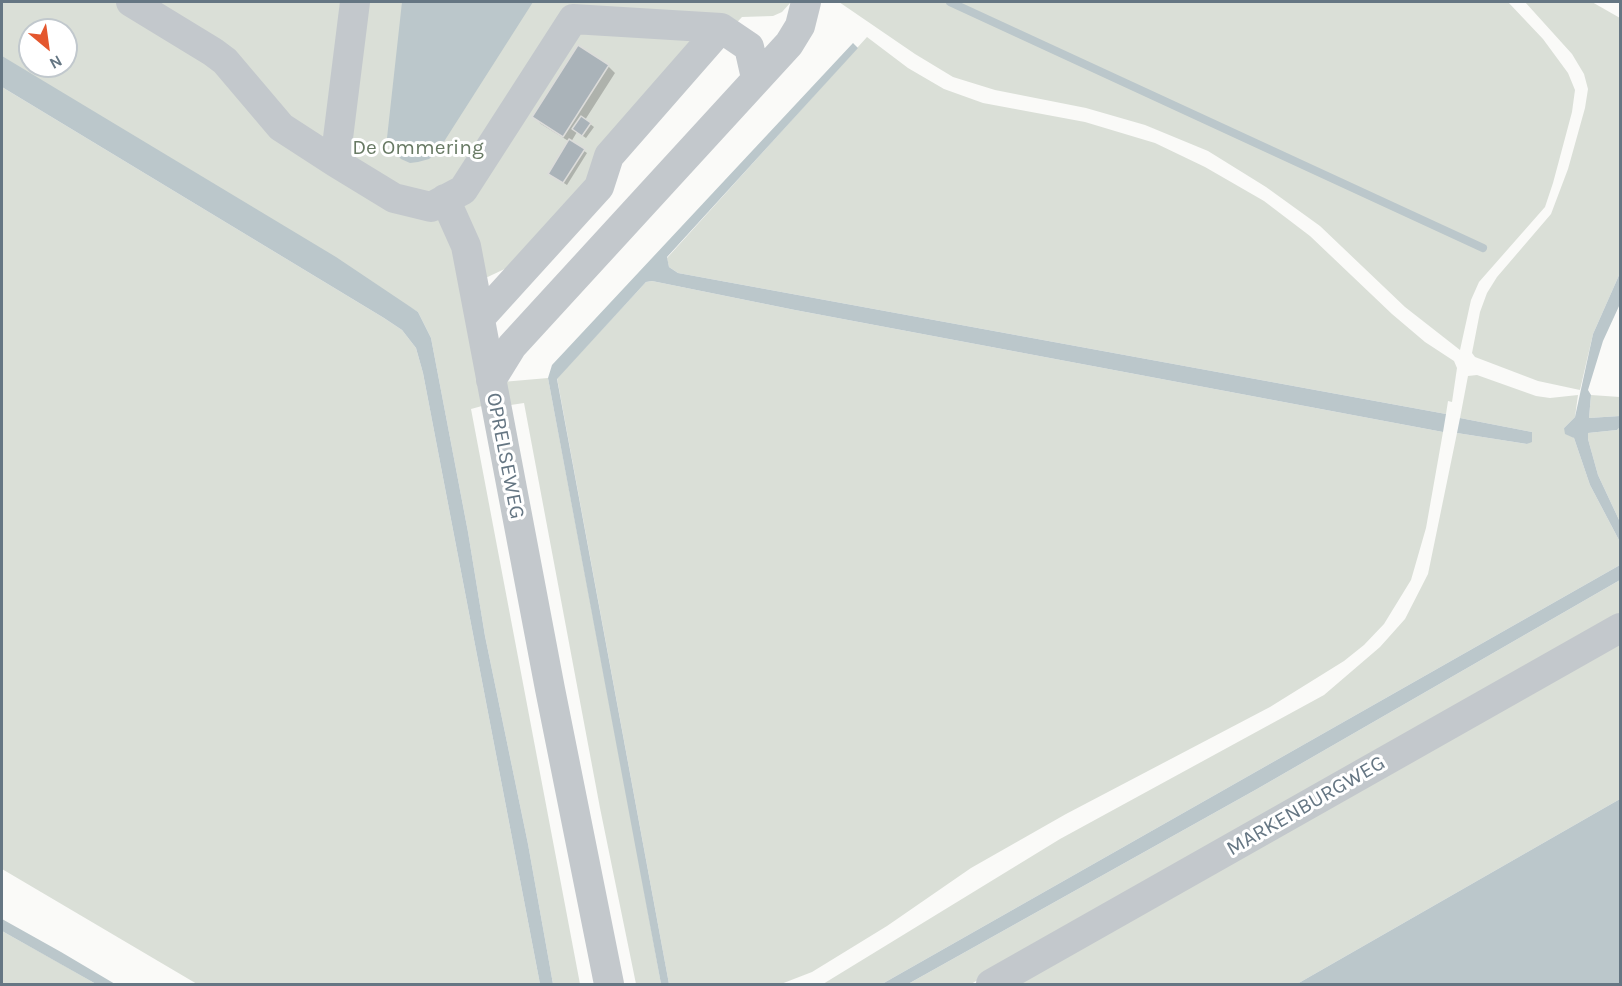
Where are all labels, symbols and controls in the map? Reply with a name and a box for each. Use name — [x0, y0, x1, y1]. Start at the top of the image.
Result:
north arrow — [18, 18, 78, 78]
text: N — [46, 51, 66, 74]
park label: De Ommering — [352, 135, 484, 161]
street label: OPRELSEWEG — [480, 391, 530, 521]
street label: MARKENBURGWEG — [1222, 750, 1390, 862]

